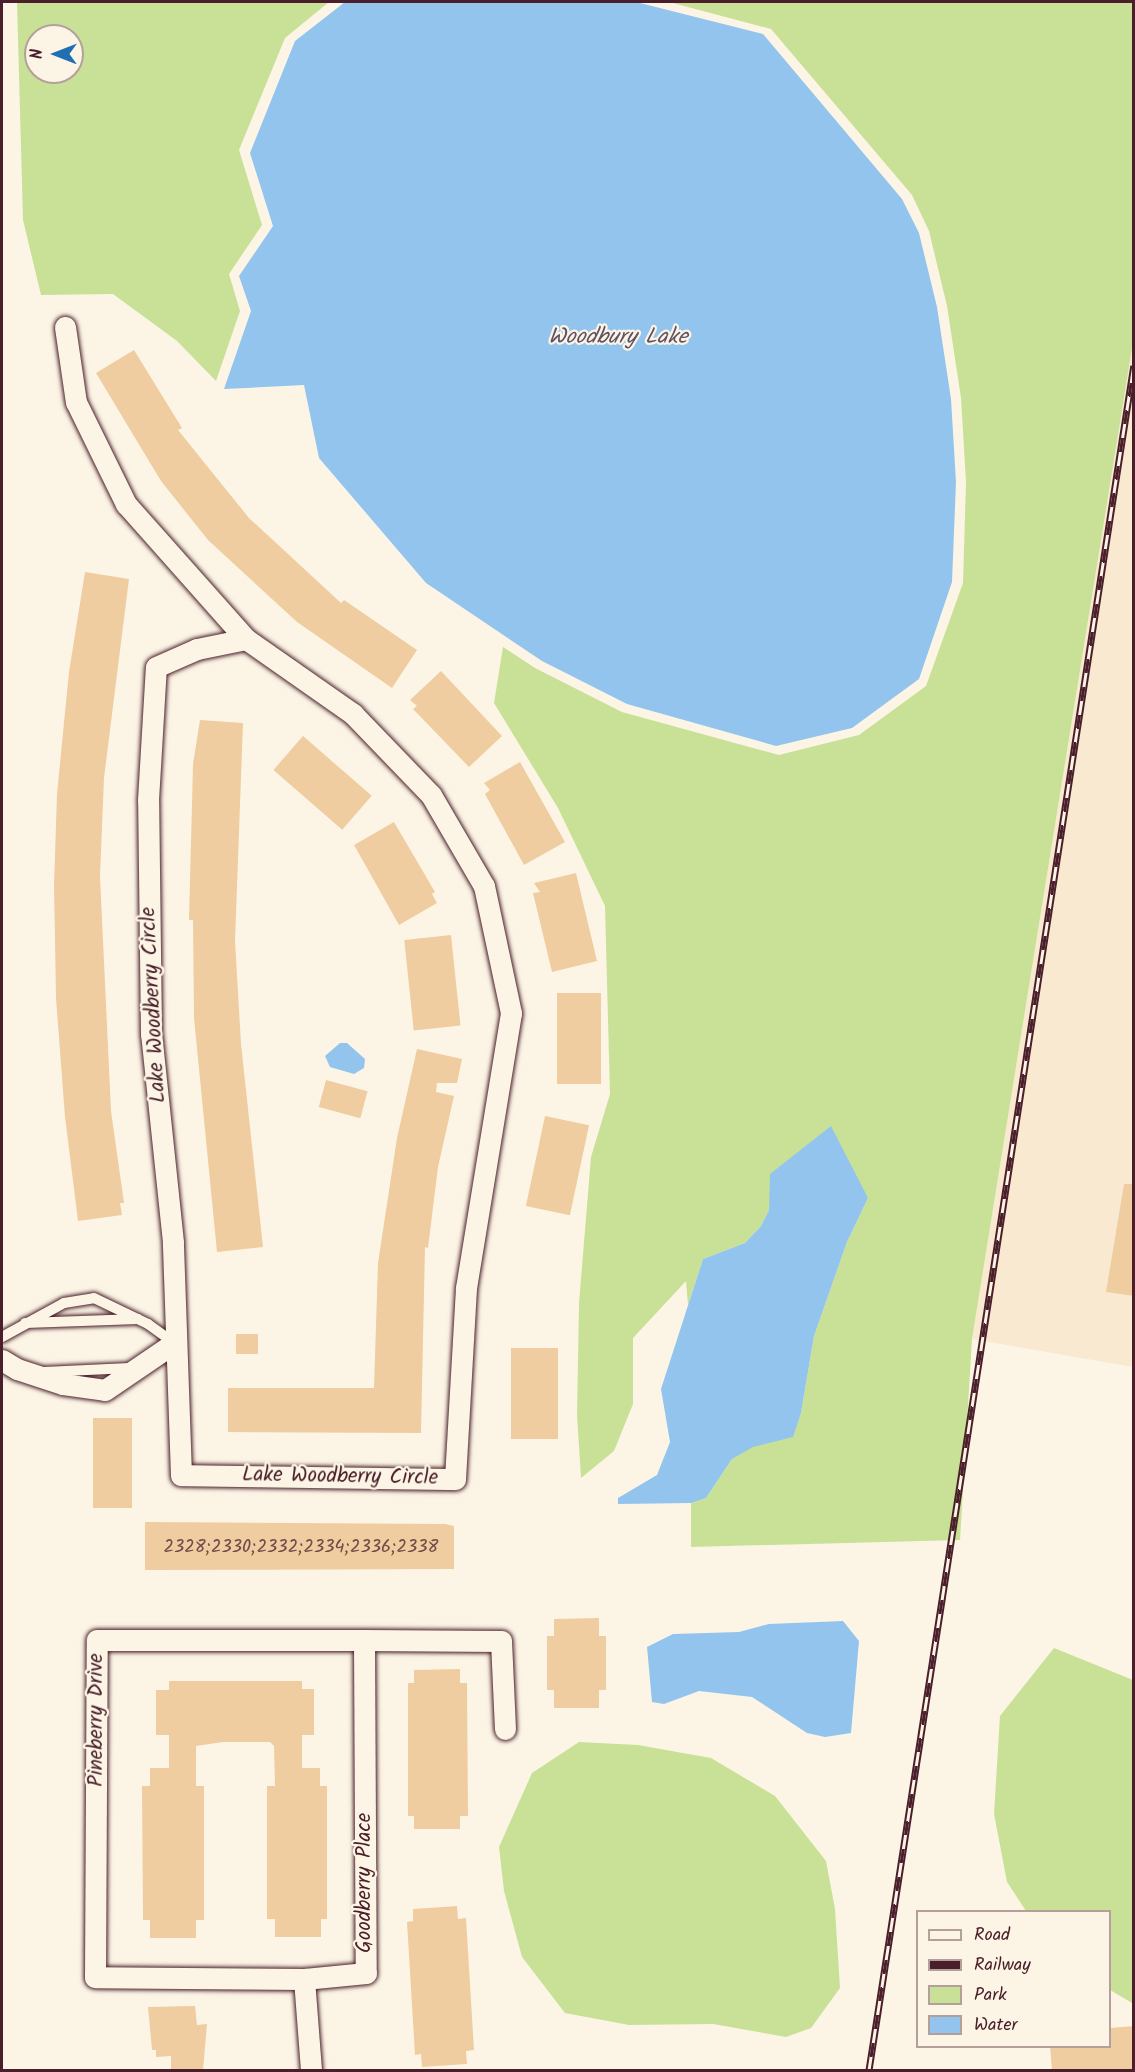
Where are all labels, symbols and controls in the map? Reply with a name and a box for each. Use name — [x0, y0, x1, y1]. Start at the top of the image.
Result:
north arrow — [24, 24, 84, 84]
text: N — [25, 49, 50, 59]
water label: Woodbury Lake — [548, 325, 688, 351]
street label: Lake Woodberry Circle — [136, 906, 172, 1104]
street label: Lake Woodberry Circle — [242, 1463, 438, 1491]
house number: 2328;2330;2332;2334;2336;2338 — [164, 1537, 438, 1559]
street label: Pineberry Drive — [84, 1653, 110, 1787]
street label: Goodberry Place — [352, 1813, 378, 1953]
legend — [916, 1910, 1111, 2048]
text: Road — [974, 1921, 1010, 1950]
text: Railway — [974, 1951, 1031, 1980]
text: Park — [974, 1981, 1007, 2010]
text: Water — [974, 2011, 1018, 2040]

